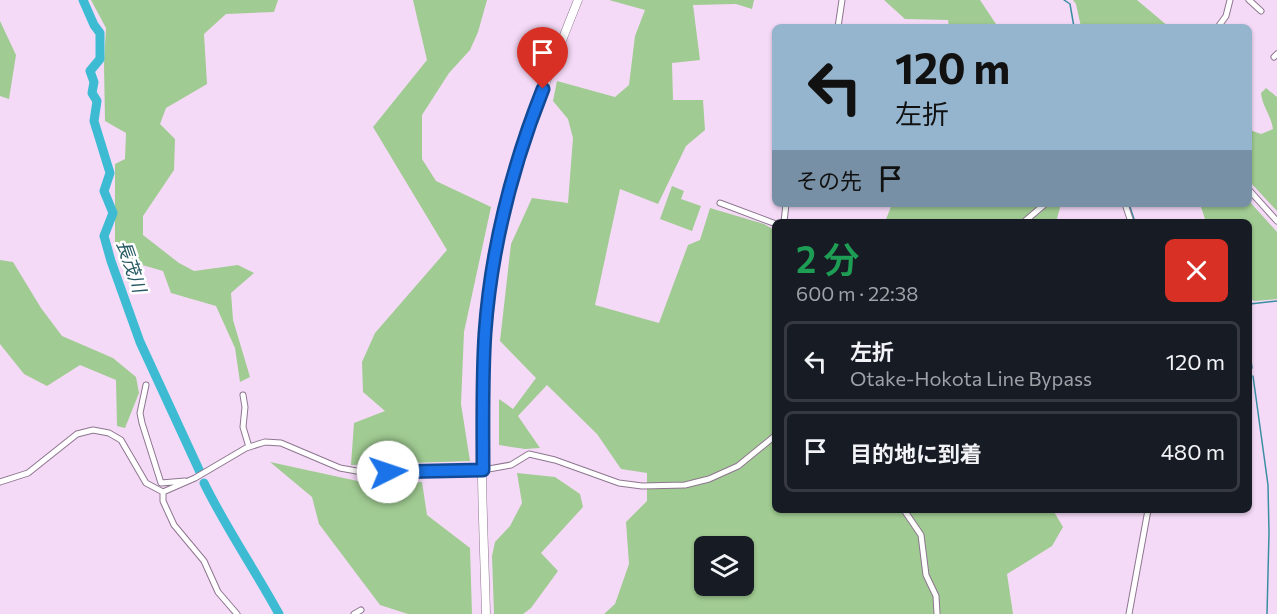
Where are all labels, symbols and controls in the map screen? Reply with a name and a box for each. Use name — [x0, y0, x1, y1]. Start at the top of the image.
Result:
pin — [517, 27, 568, 89]
icon: arrive — [526, 36, 559, 69]
text: 120 m — [895, 41, 1010, 93]
icon: left — [796, 48, 874, 126]
text: 左折 — [895, 97, 949, 130]
icon: arrive — [874, 162, 907, 195]
text: その先 — [796, 167, 862, 194]
text: 2 分 — [796, 236, 859, 280]
water label: 長茂川 — [113, 237, 152, 297]
button: close — [1165, 239, 1228, 302]
text: 600 m · 22:38 — [796, 281, 918, 305]
text: 左折 — [850, 338, 894, 365]
icon: left — [799, 345, 832, 378]
text: 120 m — [1166, 348, 1225, 375]
text: Otake-Hokota Line Bypass — [850, 366, 1092, 390]
icon: arrive — [799, 435, 832, 468]
text: 480 m — [1161, 438, 1225, 465]
position arrow — [356, 440, 420, 504]
text: 目的地に到着 — [850, 440, 982, 467]
map controls — [694, 536, 754, 596]
button: layers — [694, 536, 754, 596]

